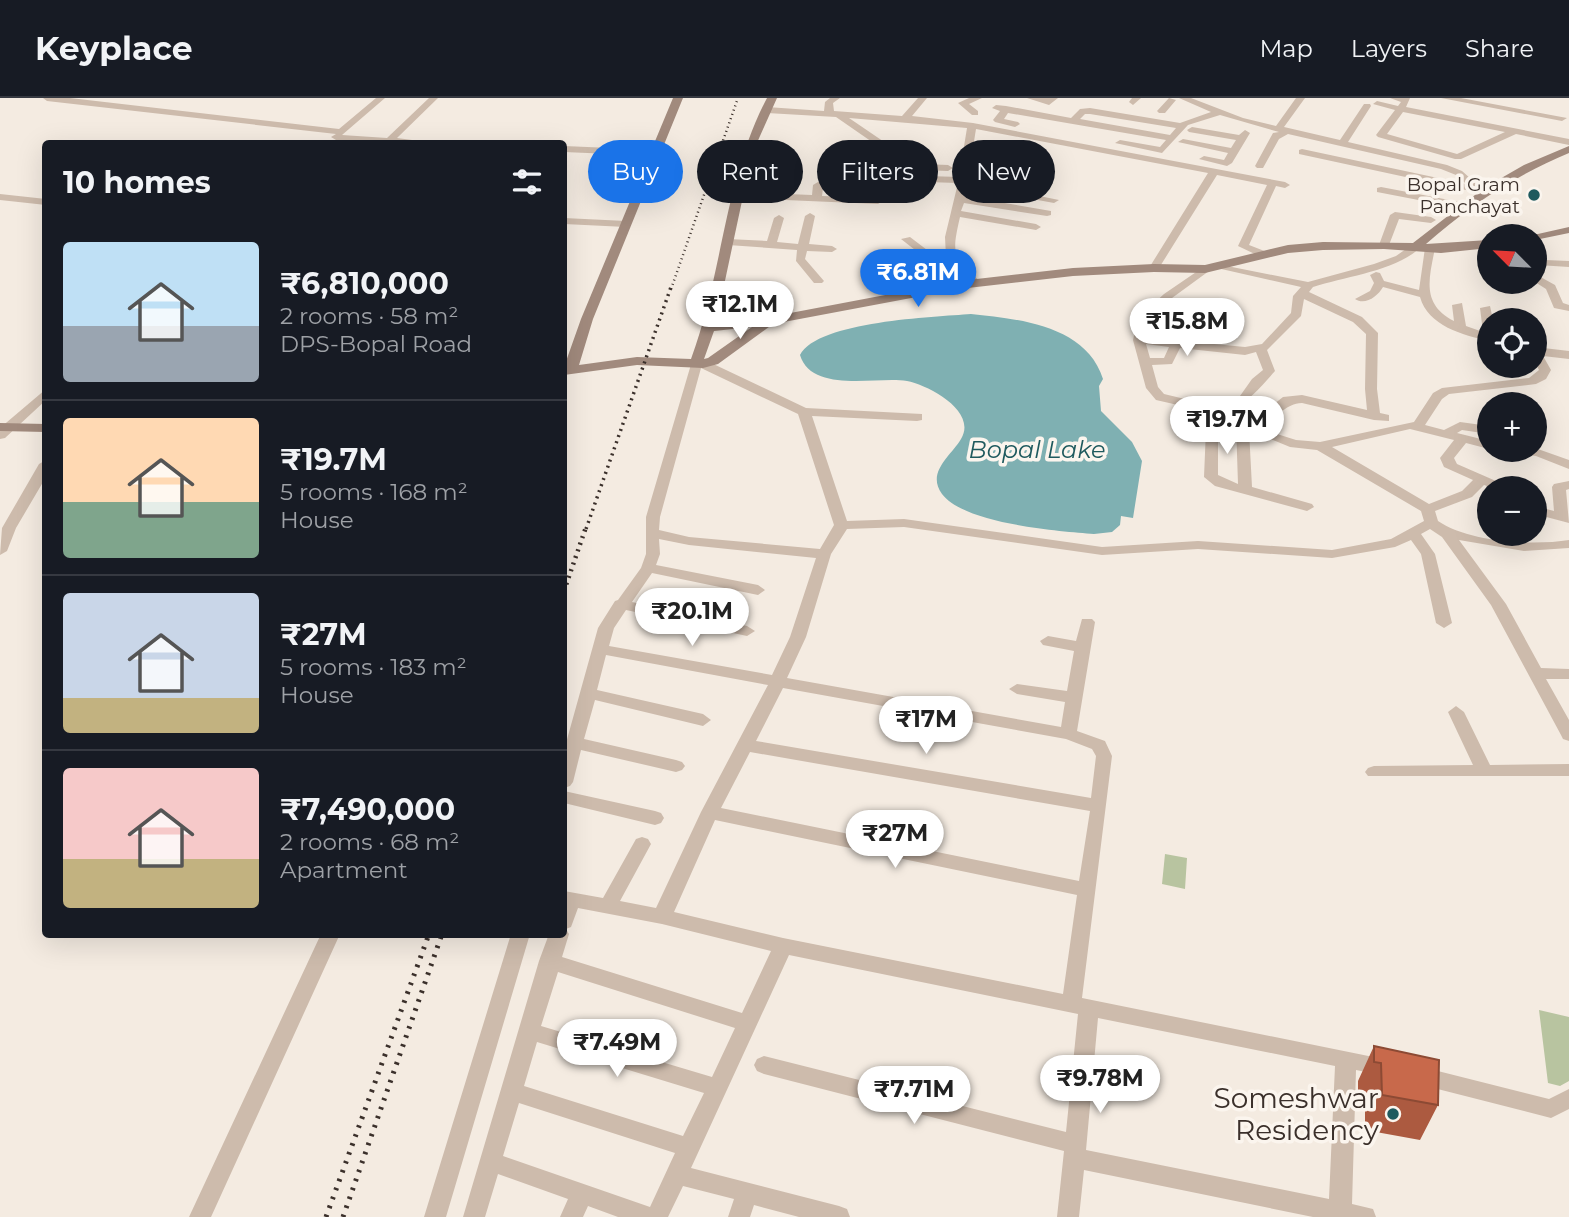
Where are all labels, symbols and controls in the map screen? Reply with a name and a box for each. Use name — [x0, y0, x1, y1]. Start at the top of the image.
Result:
text: Keyplace — [35, 28, 193, 68]
text: Map — [1259, 34, 1313, 63]
text: Layers — [1351, 34, 1427, 63]
text: Share — [1465, 34, 1534, 63]
chip: Buy — [588, 140, 683, 203]
chip: Rent — [697, 140, 803, 203]
chip: Filters — [817, 140, 938, 203]
chip: New — [952, 140, 1055, 203]
icon: filters — [508, 163, 546, 201]
text: 10 homes — [63, 164, 211, 201]
place label: Bopal Gram Panchayat — [1407, 173, 1520, 218]
marker: Bopal Gram Panchayat — [1526, 187, 1542, 203]
north arrow — [1477, 224, 1547, 294]
map controls — [1477, 224, 1547, 546]
pin: ₹6.81M — [861, 250, 975, 309]
text: ₹6.81M — [876, 258, 960, 286]
text: ₹6,810,000 — [280, 265, 449, 302]
icon: home — [119, 270, 203, 354]
pin: ₹12.1M — [683, 282, 797, 341]
text: ₹12.1M — [702, 290, 778, 318]
pin: ₹15.8M — [1130, 299, 1244, 358]
text: 2 rooms · 58 m² — [280, 302, 458, 330]
text: ₹15.8M — [1146, 307, 1228, 335]
button: locate — [1477, 308, 1547, 378]
text: DPS-Bopal Road — [280, 330, 472, 358]
button: + — [1477, 392, 1547, 462]
pin: ₹19.7M — [1170, 396, 1284, 456]
text: ₹19.7M — [1186, 405, 1268, 433]
water label: Bopal Lake — [969, 435, 1105, 464]
text: ₹19.7M — [280, 441, 387, 478]
icon: home — [119, 446, 203, 530]
button: − — [1477, 476, 1547, 546]
text: 5 rooms · 168 m² — [280, 478, 468, 506]
text: House — [280, 506, 354, 534]
pin: ₹20.1M — [635, 588, 749, 648]
text: ₹20.1M — [651, 597, 733, 625]
text: ₹27M — [280, 616, 367, 653]
icon: home — [119, 621, 203, 705]
text: 5 rooms · 183 m² — [280, 653, 467, 681]
text: House — [280, 681, 354, 709]
pin: ₹17M — [885, 696, 967, 756]
text: ₹17M — [895, 705, 957, 733]
text: ₹7,490,000 — [280, 791, 455, 828]
icon: home — [119, 796, 203, 880]
pin: ₹27M — [854, 810, 936, 870]
text: ₹27M — [862, 819, 928, 847]
text: 2 rooms · 68 m² — [280, 828, 459, 856]
text: Apartment — [280, 856, 408, 884]
pin: ₹7.49M — [560, 1020, 674, 1079]
text: ₹7.49M — [573, 1028, 661, 1056]
pin: ₹9.78M — [1043, 1056, 1157, 1115]
text: ₹9.78M — [1056, 1064, 1144, 1092]
pin: ₹7.71M — [857, 1066, 971, 1126]
text: ₹7.71M — [874, 1075, 955, 1103]
place label: Someshwar Residency — [1213, 1081, 1380, 1147]
marker: Someshwar Residency — [1385, 1106, 1401, 1122]

